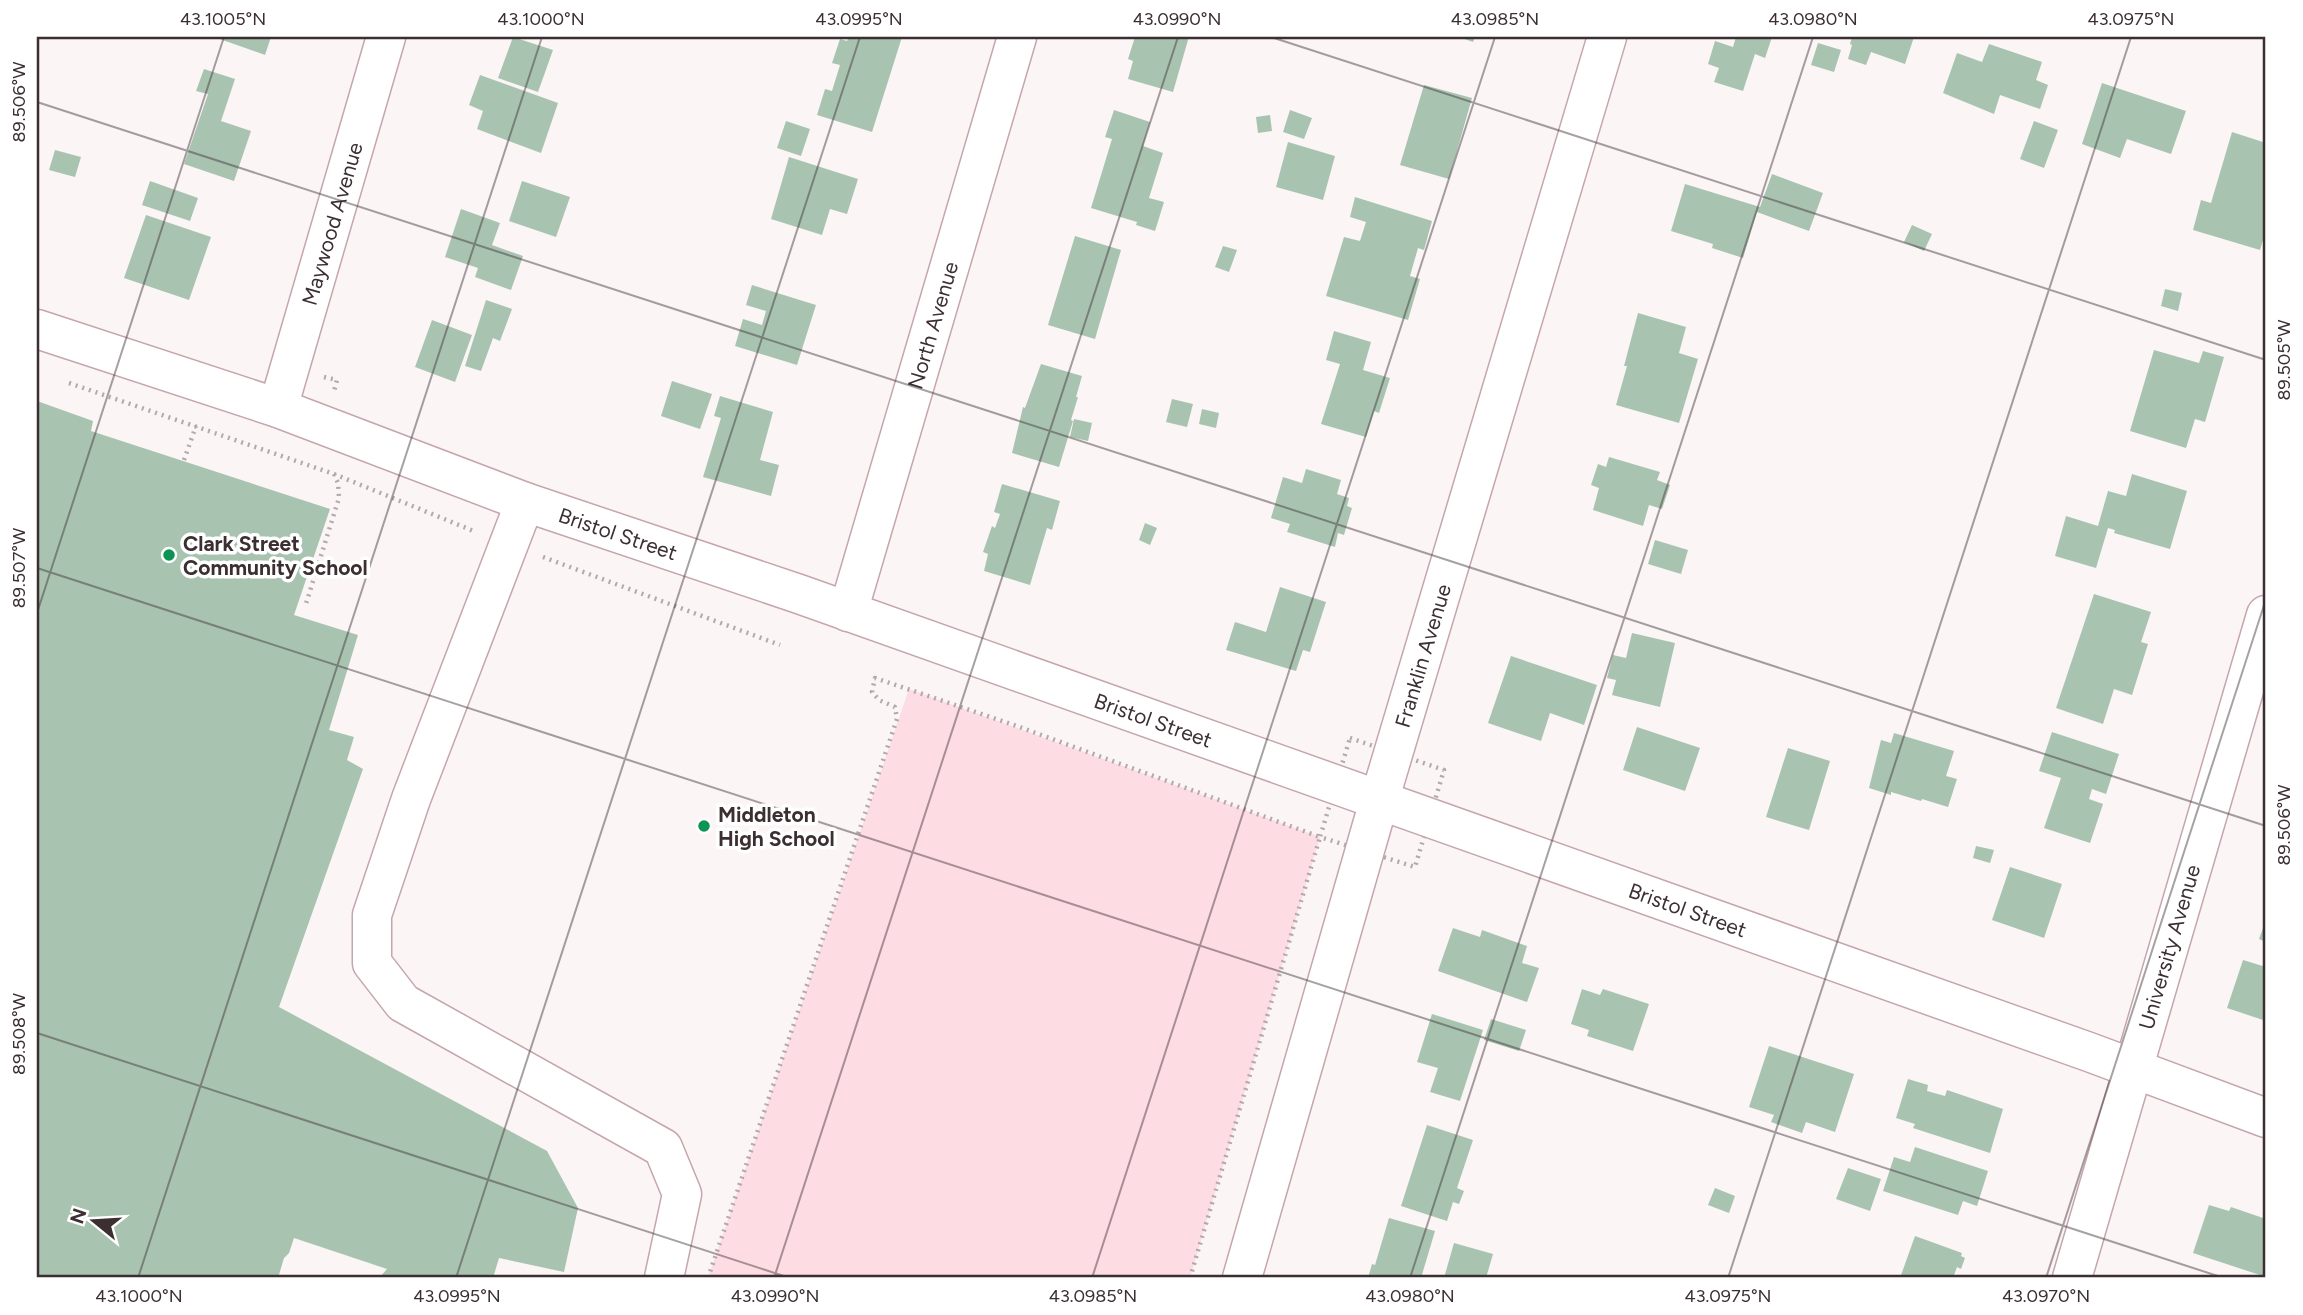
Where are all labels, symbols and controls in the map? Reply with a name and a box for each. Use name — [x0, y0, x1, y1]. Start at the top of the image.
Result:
text: 43.1005°N — [180, 8, 266, 30]
text: 43.1000°N — [497, 8, 585, 30]
text: 43.0995°N — [815, 8, 903, 30]
text: 43.0990°N — [1133, 8, 1221, 30]
text: 43.0985°N — [1451, 8, 1539, 30]
text: 43.0980°N — [1768, 8, 1858, 30]
text: 43.0975°N — [2087, 8, 2175, 30]
text: 89.506°W — [8, 61, 30, 142]
street label: Maywood Avenue — [296, 139, 367, 308]
street label: North Avenue — [902, 259, 963, 392]
text: 89.505°W — [2273, 319, 2295, 401]
street label: Bristol Street — [556, 502, 681, 565]
text: 89.507°W — [8, 527, 30, 608]
place label: Clark Street Community School — [183, 531, 368, 580]
marker: Clark Street Community School — [161, 547, 177, 563]
street label: Franklin Avenue — [1389, 581, 1456, 730]
street label: Bristol Street — [1091, 687, 1216, 752]
text: 89.506°W — [2273, 784, 2295, 865]
place label: Middleton High School — [718, 802, 835, 851]
marker: Middleton High School — [696, 818, 712, 834]
street label: University Avenue — [2133, 861, 2205, 1032]
street label: Bristol Street — [1625, 877, 1750, 942]
text: 89.508°W — [8, 992, 30, 1075]
north arrow — [60, 1186, 130, 1256]
text: N — [65, 1205, 92, 1226]
text: 43.1000°N — [95, 1285, 183, 1307]
text: 43.0995°N — [413, 1285, 501, 1307]
text: 43.0990°N — [731, 1285, 819, 1307]
text: 43.0985°N — [1049, 1285, 1137, 1307]
text: 43.0980°N — [1365, 1285, 1455, 1307]
text: 43.0975°N — [1684, 1285, 1772, 1307]
text: 43.0970°N — [2002, 1285, 2090, 1307]

